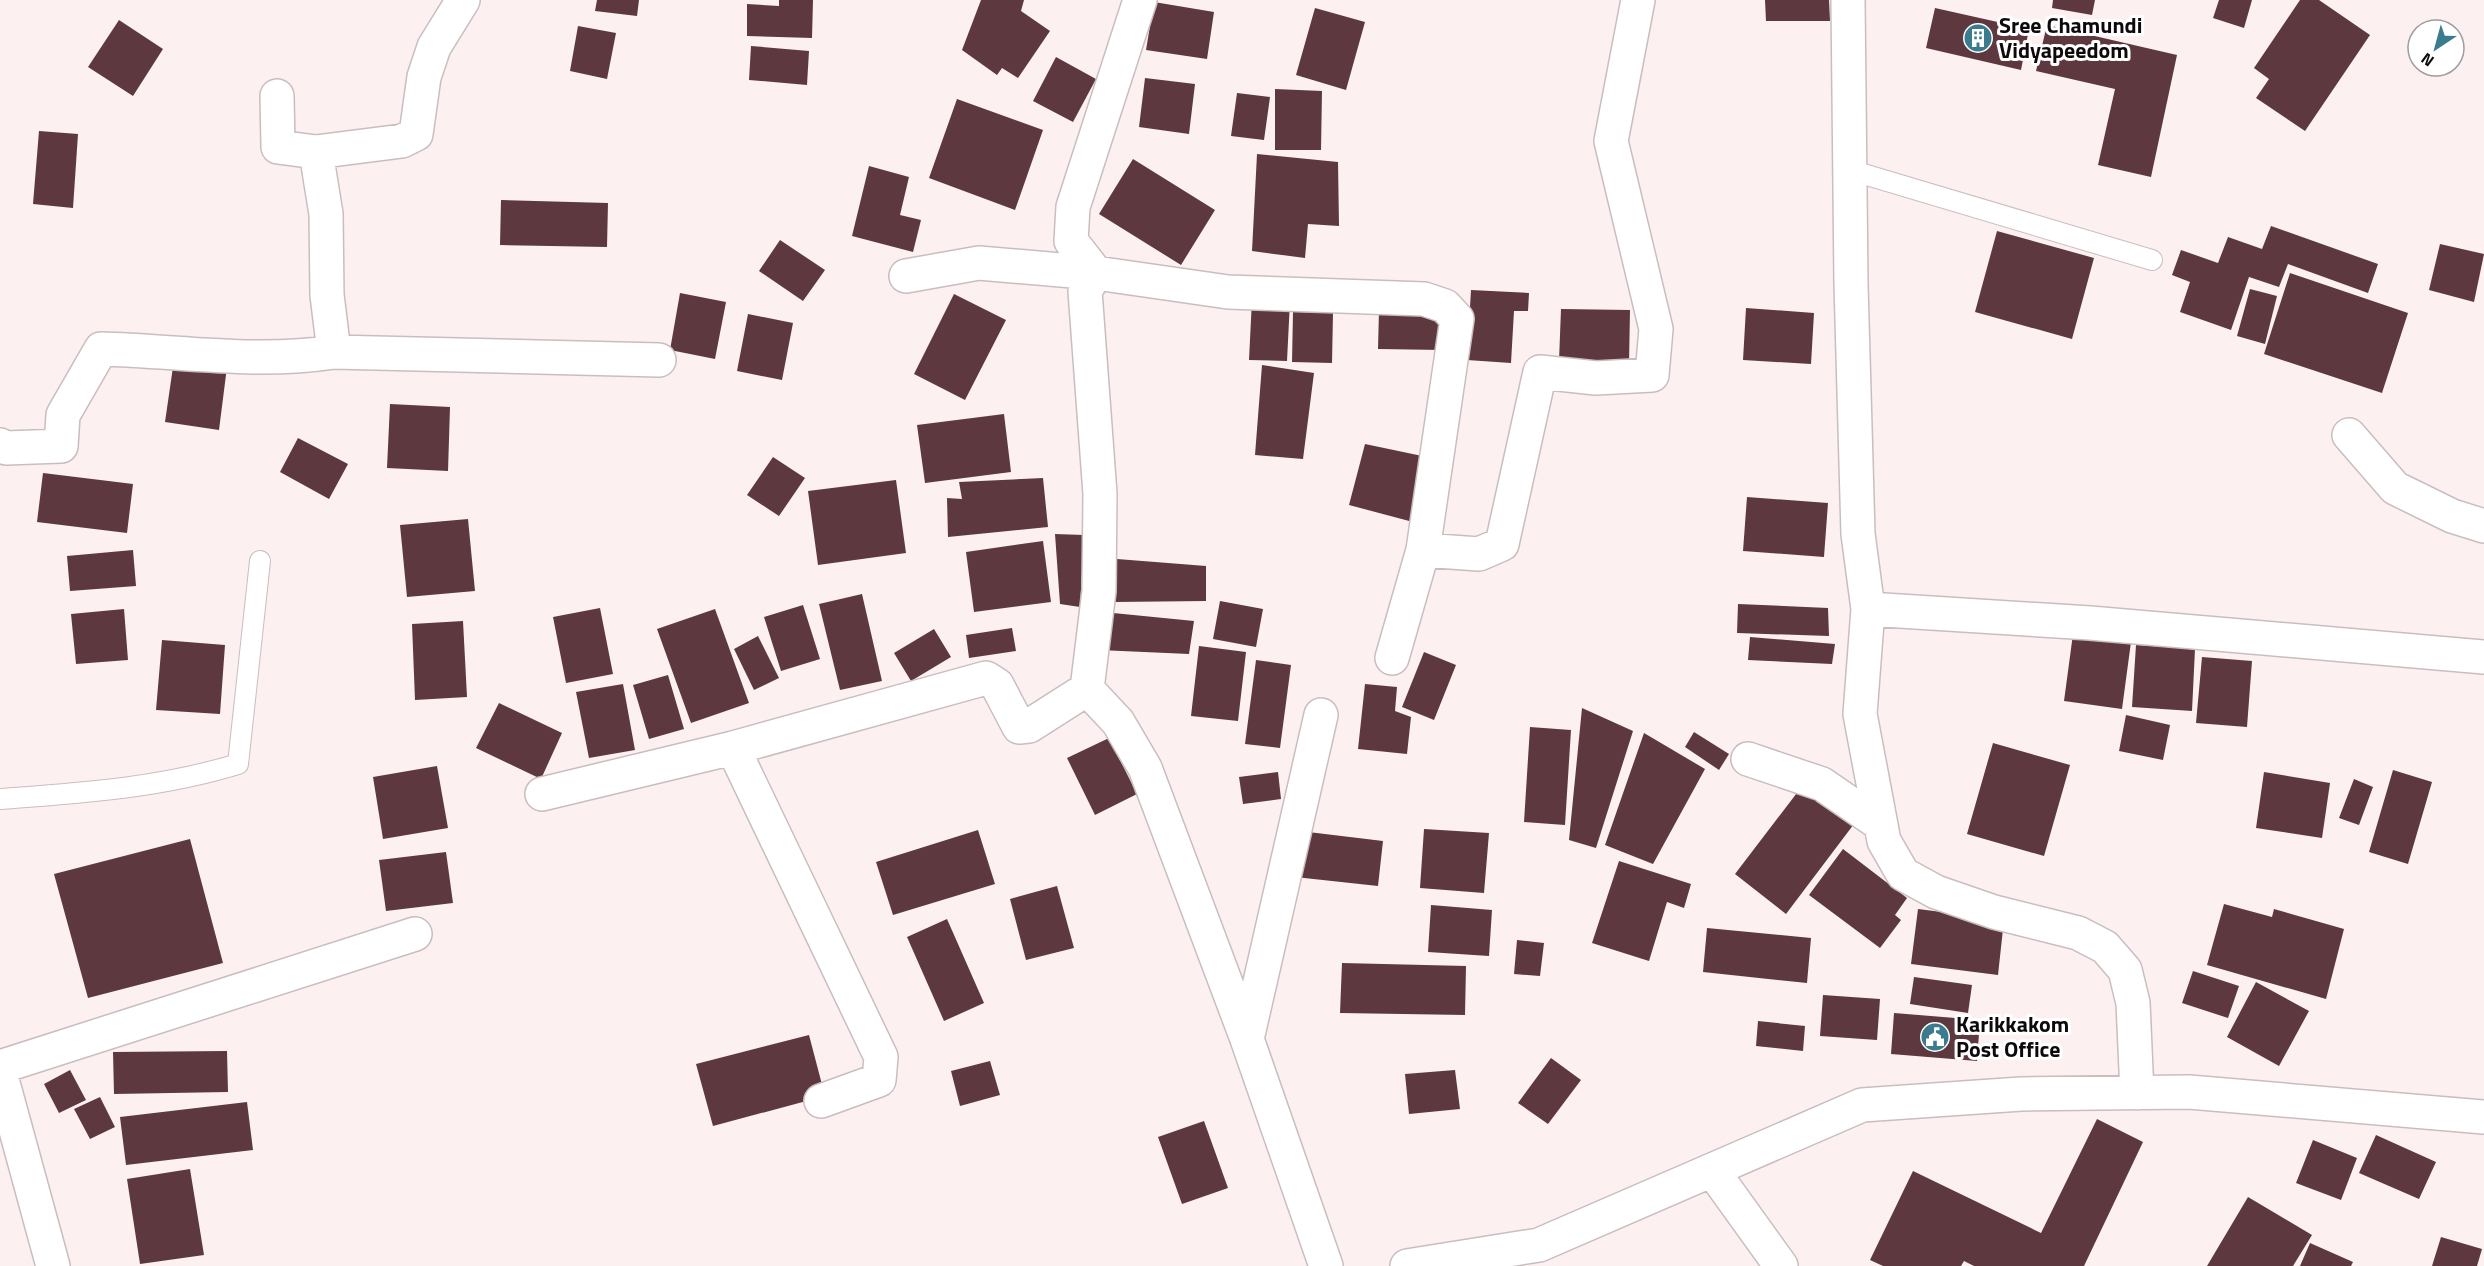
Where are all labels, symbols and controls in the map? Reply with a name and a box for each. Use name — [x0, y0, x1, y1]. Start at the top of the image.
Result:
place label: Sree Chamundi Vidyapeedom — [1999, 8, 2142, 67]
north arrow — [2406, 18, 2466, 78]
building icon: Sree Chamundi Vidyapeedom — [1962, 22, 1994, 54]
text: N — [2416, 47, 2439, 73]
place label: Karikkakom Post Office — [1956, 1007, 2069, 1066]
public building icon: Karikkakom Post Office — [1919, 1021, 1951, 1053]

